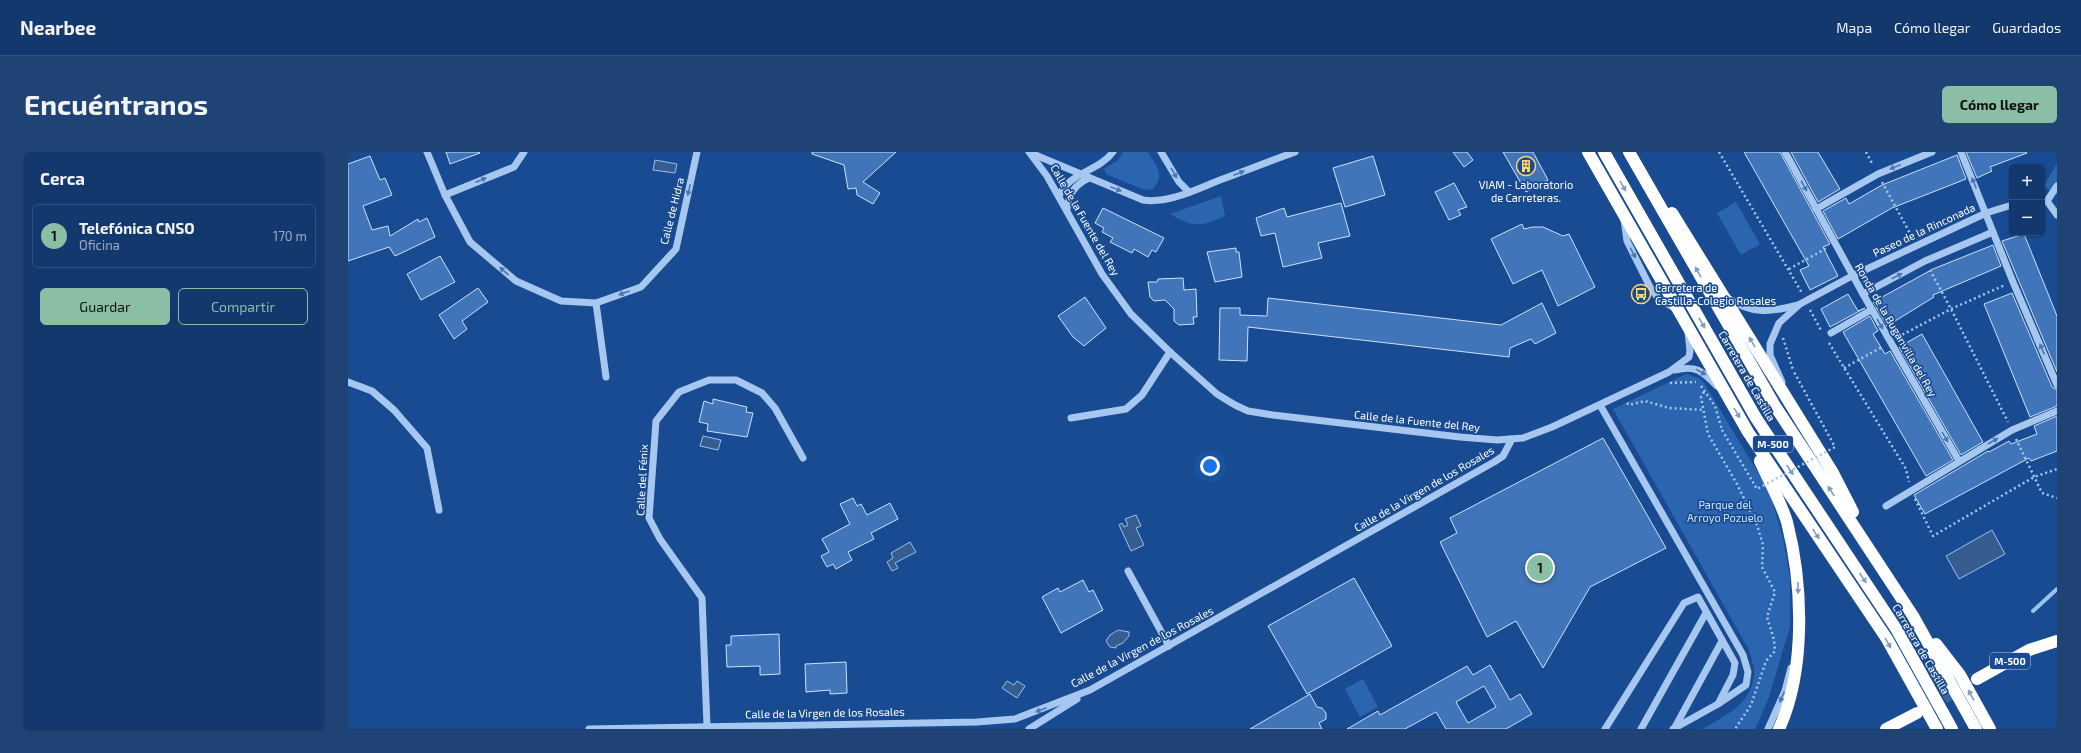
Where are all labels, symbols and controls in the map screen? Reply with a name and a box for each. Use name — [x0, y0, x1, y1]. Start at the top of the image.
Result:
text: Nearbee — [20, 16, 96, 39]
text: Mapa — [1836, 19, 1872, 36]
text: Cómo llegar — [1894, 19, 1970, 36]
text: Guardados — [1992, 19, 2061, 36]
button: Cómo llegar — [1942, 86, 2057, 123]
text: Encuéntranos — [24, 87, 208, 121]
building icon: VIAM - Laboratorio de Carreteras. — [1515, 155, 1537, 177]
street label: Calle de la Fuente del Rey — [1048, 162, 1123, 278]
one-way arrow — [1889, 164, 1901, 170]
map controls — [2009, 164, 2045, 236]
button: + — [2009, 164, 2045, 200]
one-way arrow — [1170, 167, 1177, 179]
text: Cerca — [40, 168, 85, 188]
one-way arrow — [1233, 170, 1245, 176]
street label: Calle de Hidra — [657, 176, 686, 246]
one-way arrow — [1970, 176, 1976, 188]
one-way arrow — [476, 177, 488, 183]
place label: VIAM - Laboratorio de Carreteras. — [1479, 178, 1573, 204]
one-way arrow — [1620, 180, 1627, 192]
one-way arrow — [1800, 180, 1807, 192]
one-way arrow — [685, 184, 691, 196]
one-way arrow — [1110, 187, 1122, 193]
street label: Paseo de la Rinconada — [1871, 200, 1977, 259]
button: − — [2009, 200, 2045, 236]
text: Telefónica CNSO — [79, 219, 195, 237]
text: 1 — [51, 228, 57, 244]
text: 170 m — [273, 228, 307, 244]
text: Oficina — [79, 237, 120, 253]
one-way arrow — [1630, 247, 1636, 259]
street label: Ronda de la Buganvilla del Rey — [1853, 261, 1940, 399]
one-way arrow — [499, 266, 509, 275]
one-way arrow — [1694, 266, 1701, 278]
one-way arrow — [1891, 273, 1903, 279]
place label: Carretera de Castilla-Colegio Rosales — [1655, 281, 1776, 307]
bus stop icon: Carretera de Castilla-Colegio Rosales — [1630, 283, 1652, 305]
button: Guardar — [40, 288, 170, 325]
button: Compartir — [178, 288, 308, 325]
one-way arrow — [617, 290, 629, 296]
one-way arrow — [1698, 317, 1705, 329]
one-way arrow — [1876, 319, 1883, 330]
street label: Carretera de Castilla — [1716, 328, 1779, 423]
one-way arrow — [1749, 336, 1756, 348]
one-way arrow — [2038, 343, 2044, 355]
one-way arrow — [1695, 368, 1706, 375]
street label: Calle de la Fuente del Rey — [1353, 407, 1481, 434]
one-way arrow — [1733, 407, 1740, 419]
one-way arrow — [1942, 431, 1949, 443]
road number: M-500 — [1753, 436, 1793, 452]
one-way arrow — [1987, 438, 1999, 445]
street label: Calle de la Virgen de los Rosales — [1351, 443, 1496, 534]
street label: Calle del Fénix — [633, 444, 650, 516]
your location — [1200, 456, 1220, 476]
one-way arrow — [1787, 464, 1794, 476]
one-way arrow — [1827, 485, 1834, 497]
park label: Parque del Arroyo Pozuelo — [1687, 498, 1763, 524]
one-way arrow — [1813, 529, 1820, 540]
pin: 1 — [1527, 553, 1553, 583]
one-way arrow — [1859, 573, 1866, 584]
one-way arrow — [1795, 582, 1801, 595]
street label: Carretera de Castilla — [1890, 601, 1953, 696]
street label: Calle de la Virgen de los Rosales — [1068, 603, 1216, 690]
one-way arrow — [1885, 637, 1892, 649]
road number: M-500 — [1990, 653, 2030, 669]
one-way arrow — [1968, 689, 1974, 701]
one-way arrow — [1779, 692, 1785, 703]
street label: Calle de la Virgen de los Rosales — [745, 705, 905, 720]
one-way arrow — [1034, 707, 1046, 713]

